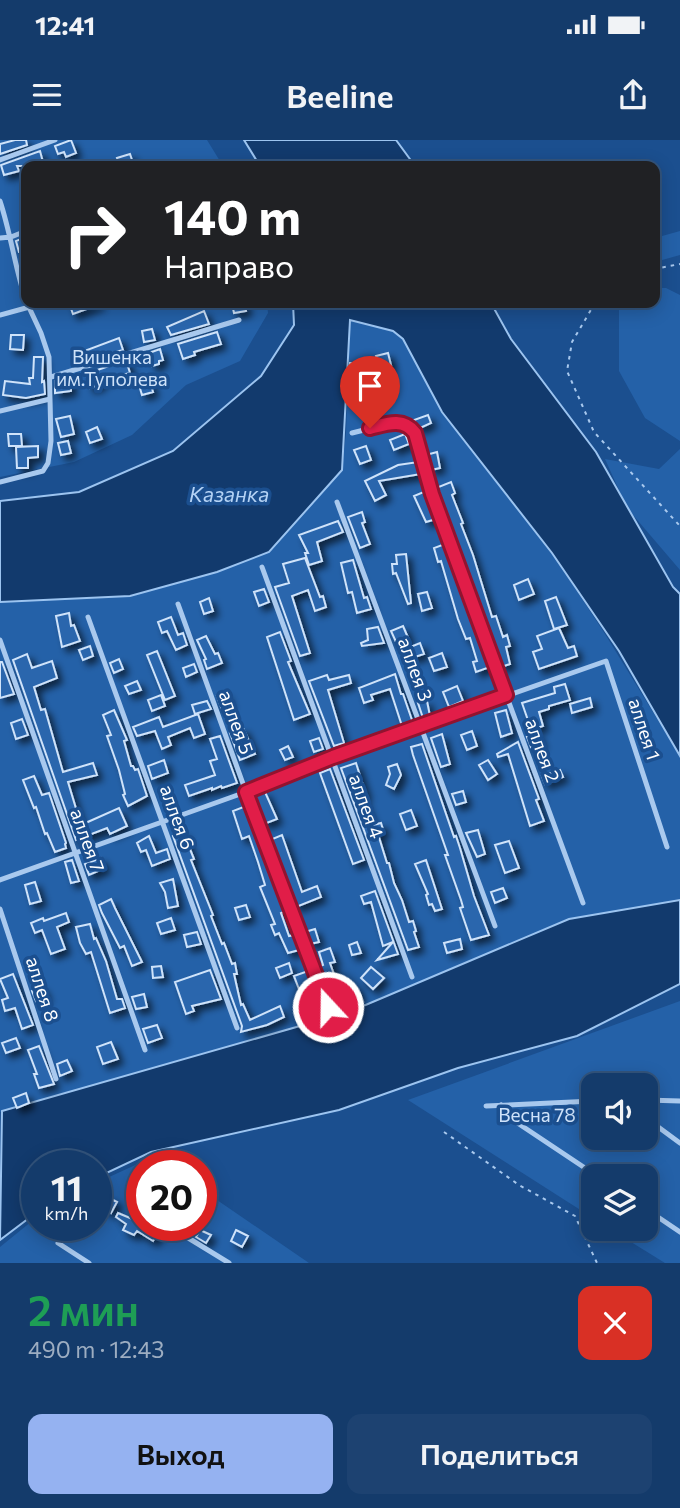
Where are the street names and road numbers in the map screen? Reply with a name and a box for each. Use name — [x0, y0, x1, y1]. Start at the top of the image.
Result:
street label: аллея 3 — [394, 634, 438, 704]
street label: аллея 5 — [215, 687, 259, 757]
street label: аллея 1 — [624, 695, 666, 763]
street label: аллея 2 — [521, 715, 565, 785]
street label: аллея 4 — [345, 771, 389, 841]
street label: аллея 6 — [156, 782, 200, 852]
street label: аллея 7 — [66, 805, 110, 875]
street label: аллея 8 — [22, 954, 64, 1024]

